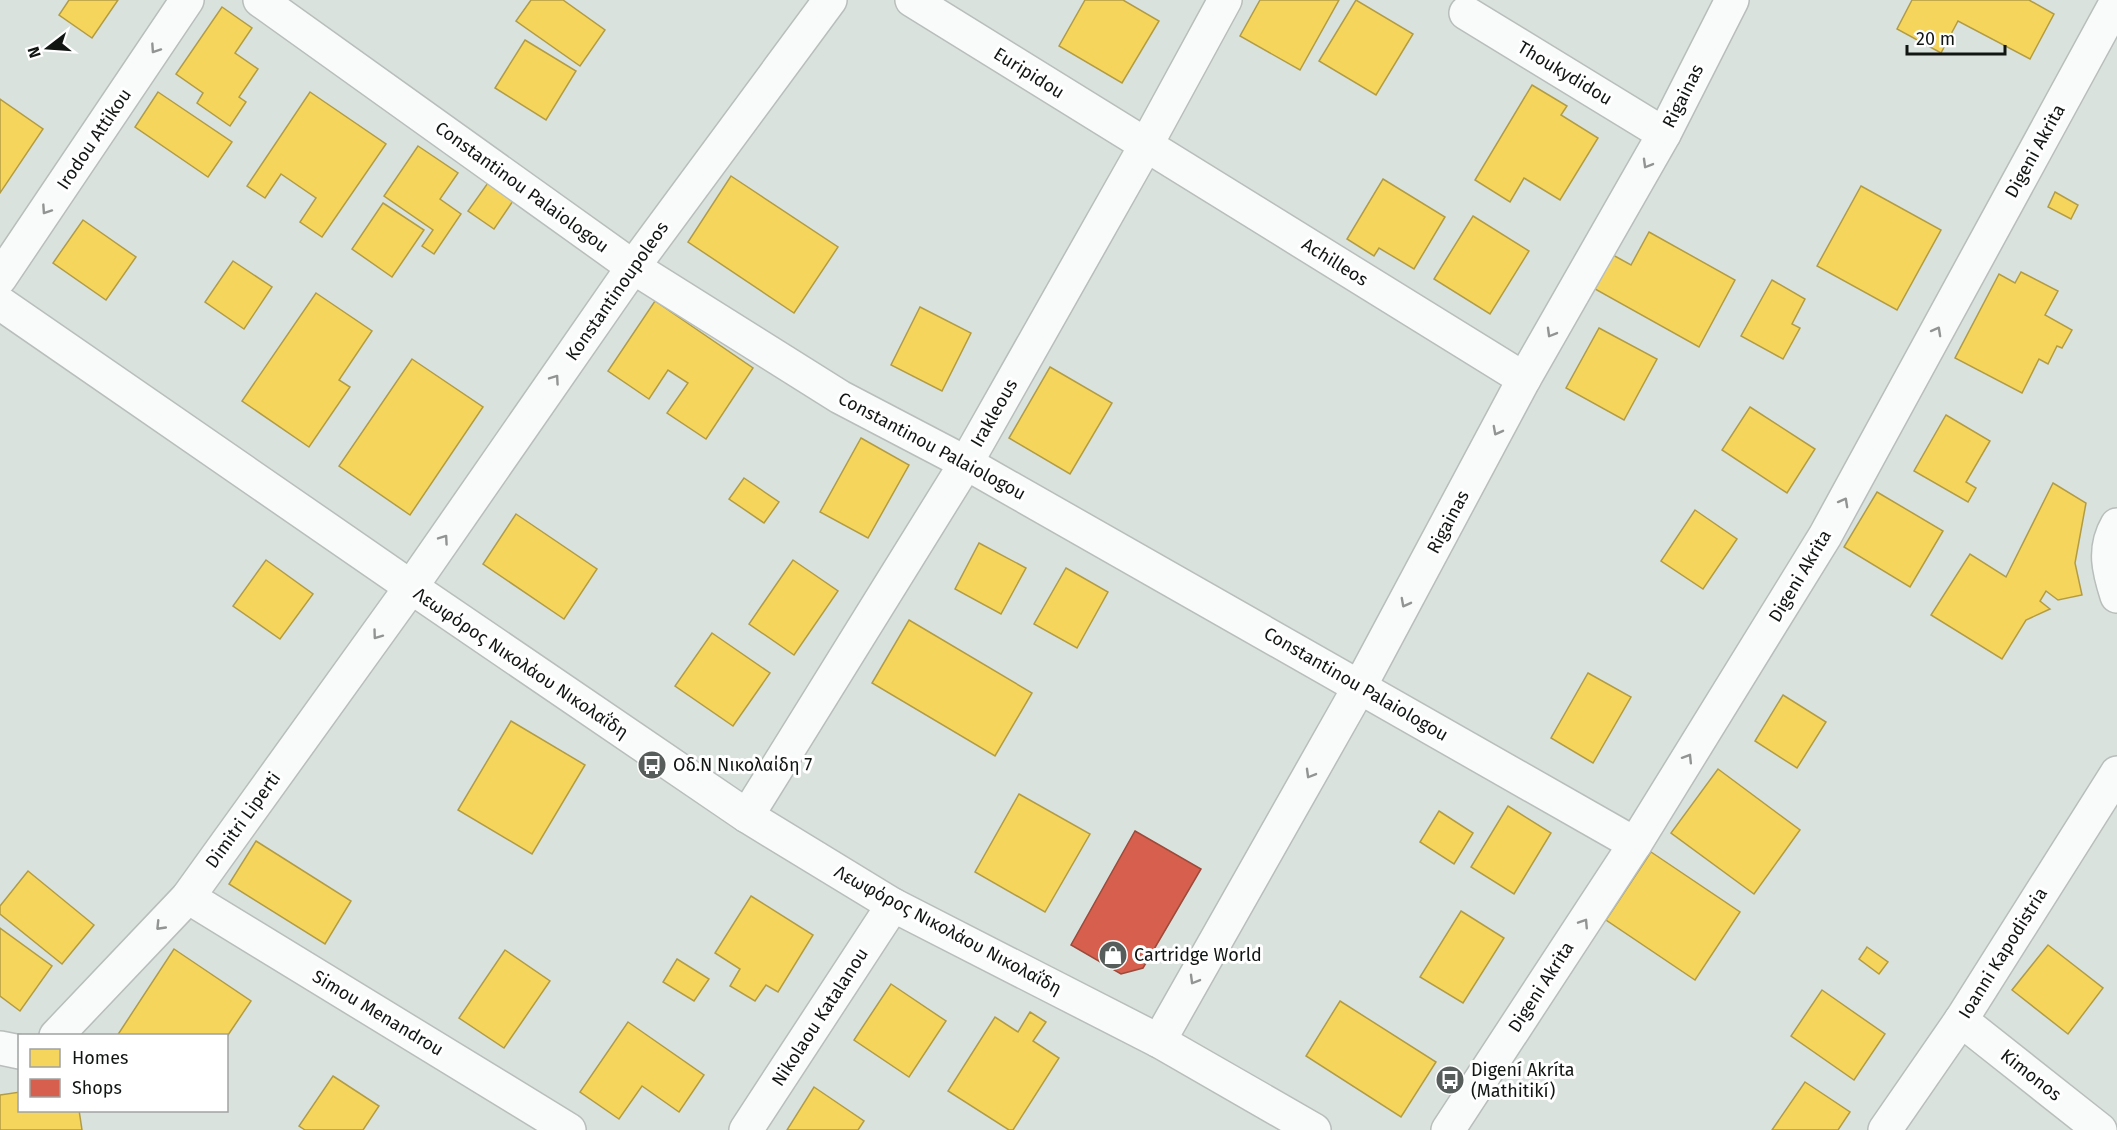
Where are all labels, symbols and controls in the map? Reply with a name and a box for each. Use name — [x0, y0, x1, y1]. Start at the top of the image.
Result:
north arrow — [18, 18, 78, 78]
scale bar — [1907, 18, 2004, 56]
text: 20 m — [1916, 28, 1955, 50]
street label: Thoukydidou — [1514, 36, 1616, 110]
one-way arrow — [151, 42, 162, 53]
street label: Euripidou — [990, 43, 1068, 103]
text: N — [23, 44, 45, 60]
street label: Rigainas — [1658, 61, 1708, 131]
street label: Irodou Attikou — [52, 84, 136, 194]
street label: Digeni Akrita — [2000, 100, 2070, 202]
street label: Constantinou Palaiologou — [431, 117, 613, 257]
one-way arrow — [1643, 157, 1654, 168]
one-way arrow — [42, 204, 53, 215]
street label: Konstantinoupoleos — [561, 217, 673, 365]
street label: Achilleos — [1298, 233, 1372, 291]
one-way arrow — [1930, 326, 1941, 337]
one-way arrow — [1546, 327, 1558, 337]
one-way arrow — [548, 375, 559, 386]
street label: Irakleous — [966, 375, 1022, 451]
street label: Constantinou Palaiologou — [834, 387, 1030, 505]
one-way arrow — [1493, 425, 1504, 435]
street label: Rigainas — [1422, 487, 1474, 557]
one-way arrow — [1837, 497, 1848, 508]
street label: Digeni Akrita — [1764, 526, 1836, 626]
one-way arrow — [437, 535, 448, 546]
street label: Λεωφόρος Νικολάου Νικολαΐδη — [409, 582, 633, 743]
one-way arrow — [1401, 597, 1412, 607]
street label: Constantinou Palaiologou — [1260, 622, 1452, 746]
one-way arrow — [373, 628, 384, 639]
bus stop icon: Οδ.Ν Νικολαίδη 7 — [636, 749, 668, 781]
place label: Οδ.Ν Νικολαίδη 7 — [673, 754, 812, 776]
one-way arrow — [1681, 754, 1693, 764]
one-way arrow — [1306, 767, 1318, 778]
street label: Dimitri Liperti — [201, 768, 285, 872]
street label: Λεωφόρος Νικολάου Νικολαΐδη — [831, 860, 1066, 999]
street label: Ioanni Kapodistria — [1954, 883, 2052, 1023]
one-way arrow — [157, 918, 168, 929]
one-way arrow — [1576, 919, 1588, 929]
street label: Digeni Akrita — [1504, 938, 1578, 1036]
shop icon: Cartridge World — [1097, 939, 1129, 971]
street label: Nikolaou Katalanou — [767, 944, 873, 1090]
place label: Cartridge World — [1134, 944, 1262, 966]
street label: Simou Menandrou — [309, 965, 447, 1061]
one-way arrow — [1189, 974, 1201, 984]
legend — [18, 1034, 228, 1112]
street label: Kimonos — [1996, 1044, 2066, 1106]
text: Homes — [72, 1047, 128, 1069]
place label: Digení Akríta (Mathitikí) — [1471, 1059, 1575, 1102]
bus stop icon: Digení Akríta (Mathitikí) — [1434, 1064, 1466, 1096]
text: Shops — [72, 1077, 122, 1099]

